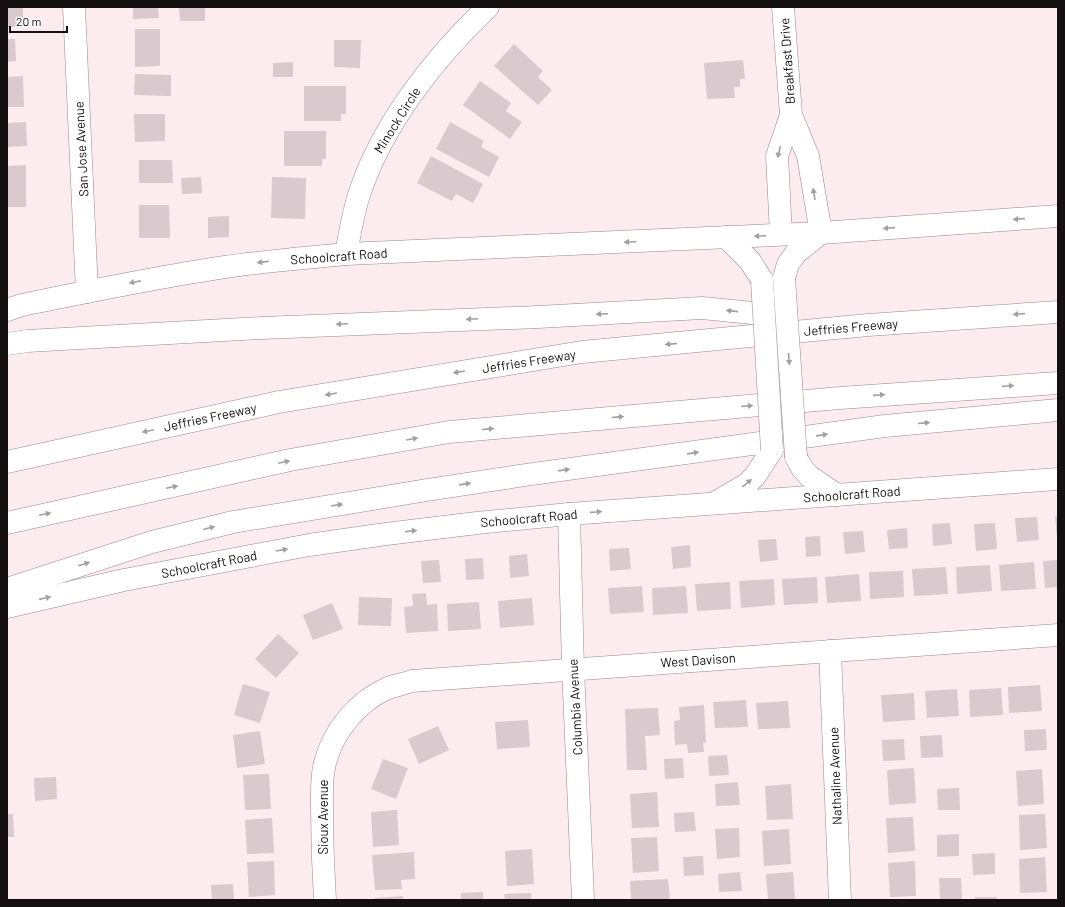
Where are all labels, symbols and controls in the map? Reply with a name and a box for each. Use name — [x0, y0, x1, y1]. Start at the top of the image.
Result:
scale bar — [10, 8, 67, 34]
text: 20 m — [16, 14, 42, 28]
street label: Breakfast Drive — [776, 17, 798, 105]
street label: Minock Circle — [370, 84, 424, 156]
street label: San Jose Avenue — [71, 101, 91, 197]
one-way arrow — [776, 146, 782, 158]
one-way arrow — [811, 188, 817, 200]
one-way arrow — [1013, 215, 1025, 222]
one-way arrow — [883, 224, 895, 231]
one-way arrow — [754, 232, 766, 239]
one-way arrow — [624, 238, 636, 245]
street label: Schoolcraft Road — [290, 245, 388, 267]
one-way arrow — [257, 259, 269, 265]
one-way arrow — [128, 280, 141, 286]
one-way arrow — [726, 308, 738, 315]
one-way arrow — [596, 310, 608, 317]
one-way arrow — [1013, 311, 1025, 318]
street label: Jeffries Freeway — [803, 315, 899, 339]
one-way arrow — [466, 316, 478, 323]
one-way arrow — [336, 321, 348, 328]
one-way arrow — [665, 340, 677, 347]
street label: Jeffries Freeway — [481, 346, 577, 376]
one-way arrow — [786, 353, 793, 365]
one-way arrow — [453, 369, 465, 375]
one-way arrow — [1002, 383, 1014, 390]
one-way arrow — [325, 391, 337, 397]
one-way arrow — [873, 392, 885, 399]
street label: Jeffries Freeway — [162, 399, 258, 435]
one-way arrow — [741, 403, 753, 410]
one-way arrow — [612, 414, 624, 421]
one-way arrow — [918, 419, 930, 426]
one-way arrow — [482, 425, 494, 432]
one-way arrow — [142, 428, 155, 434]
one-way arrow — [816, 432, 828, 438]
one-way arrow — [406, 436, 418, 442]
one-way arrow — [687, 450, 699, 456]
one-way arrow — [278, 458, 290, 464]
one-way arrow — [558, 467, 570, 473]
one-way arrow — [742, 478, 752, 487]
one-way arrow — [459, 481, 471, 487]
one-way arrow — [166, 483, 178, 489]
street label: Schoolcraft Road — [803, 483, 901, 505]
one-way arrow — [331, 502, 343, 508]
street label: Schoolcraft Road — [480, 506, 578, 530]
one-way arrow — [590, 508, 602, 515]
one-way arrow — [39, 511, 51, 517]
one-way arrow — [203, 524, 215, 530]
one-way arrow — [405, 528, 417, 534]
street label: Schoolcraft Road — [160, 547, 258, 581]
one-way arrow — [276, 547, 288, 553]
one-way arrow — [79, 561, 91, 567]
one-way arrow — [39, 595, 51, 601]
street label: West Davison — [660, 649, 736, 671]
street label: Columbia Avenue — [564, 658, 586, 756]
street label: Nathaline Avenue — [825, 727, 845, 825]
street label: Sioux Avenue — [315, 779, 331, 855]

